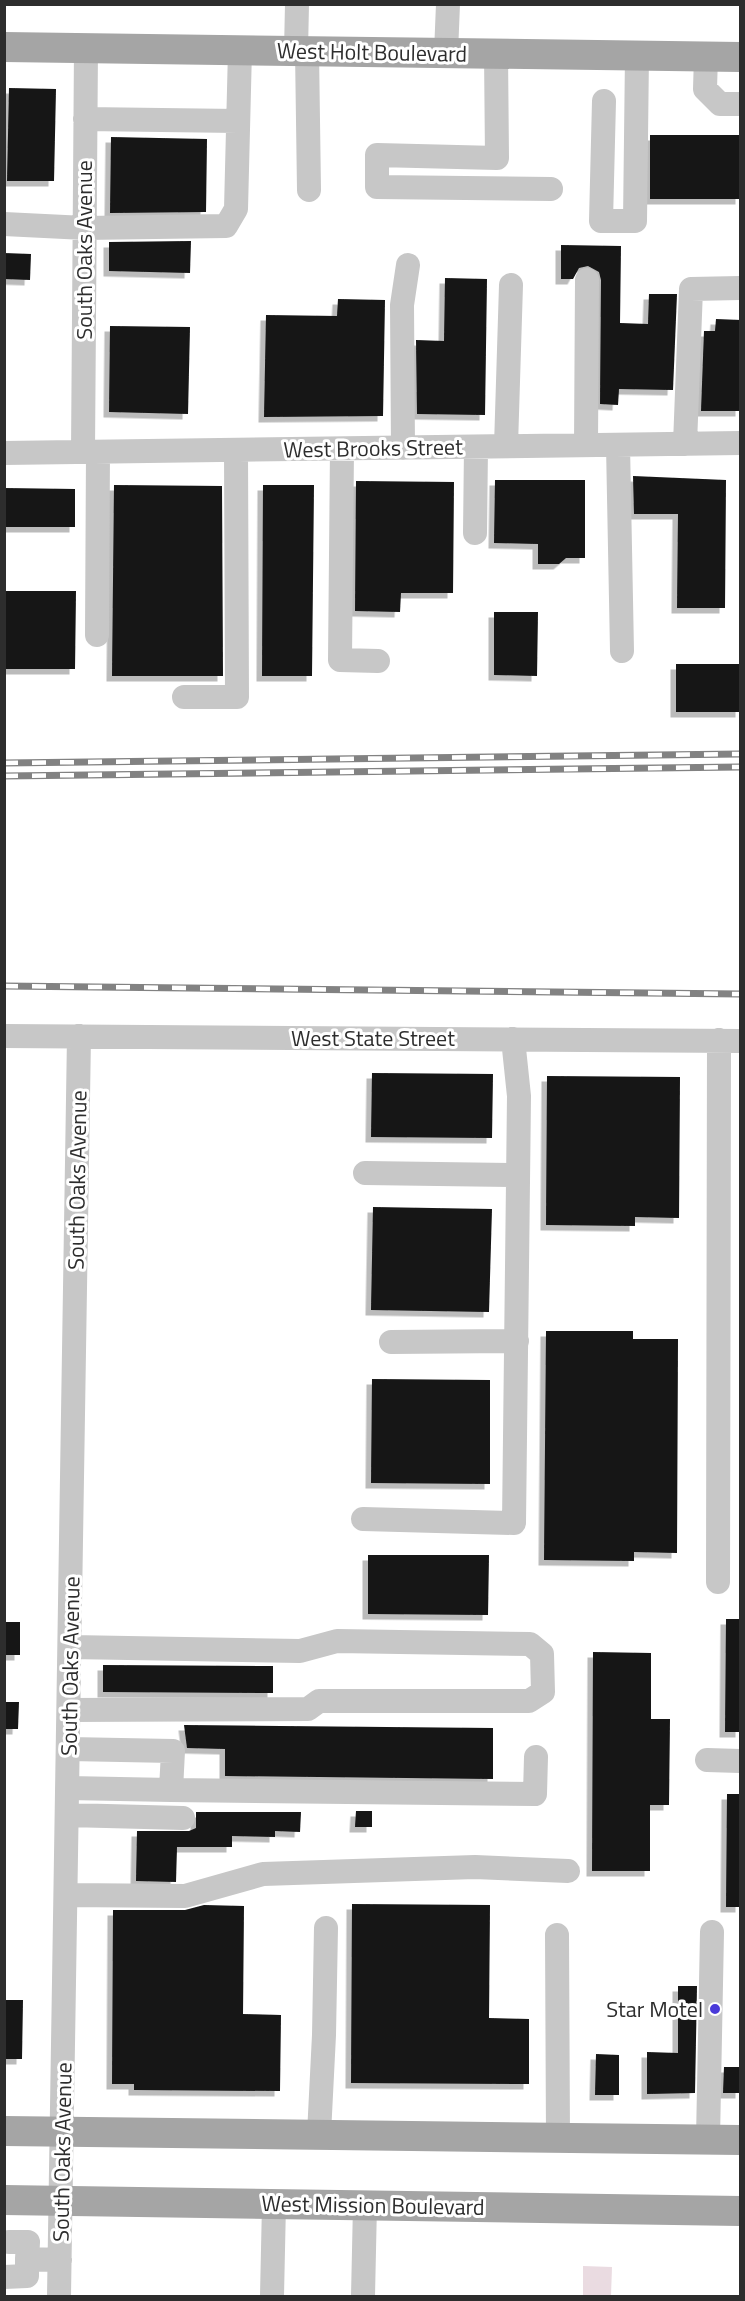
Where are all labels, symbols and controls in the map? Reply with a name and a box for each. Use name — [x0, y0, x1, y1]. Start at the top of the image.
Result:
street label: West Holt Boulevard — [277, 33, 467, 71]
street label: South Oaks Avenue — [67, 160, 101, 340]
street label: West Brooks Street — [283, 429, 463, 467]
street label: West State Street — [291, 1021, 455, 1055]
street label: South Oaks Avenue — [58, 1090, 96, 1270]
street label: South Oaks Avenue — [51, 1576, 89, 1756]
place label: Star Motel — [606, 1992, 703, 2026]
marker: Star Motel — [708, 2002, 722, 2016]
street label: South Oaks Avenue — [43, 2062, 81, 2242]
street label: West Mission Boulevard — [261, 2186, 485, 2224]

